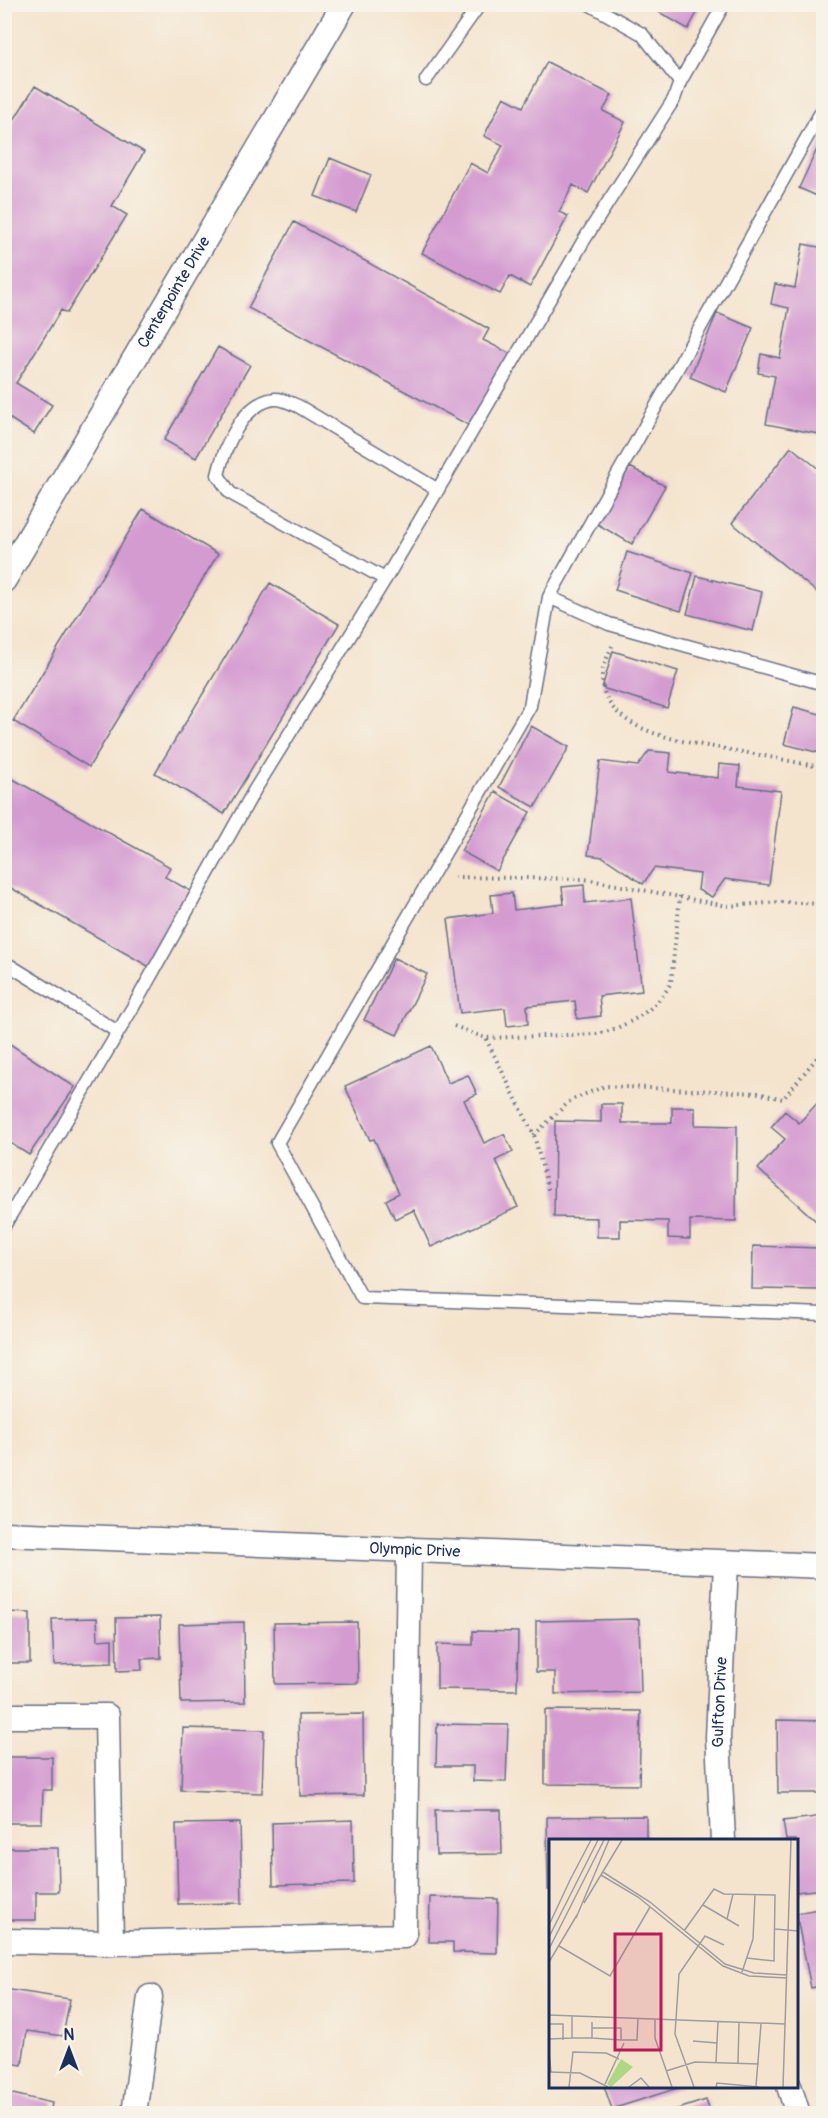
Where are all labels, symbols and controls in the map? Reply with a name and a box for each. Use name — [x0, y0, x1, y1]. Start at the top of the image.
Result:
street label: Centerpointe Drive — [133, 233, 215, 352]
street label: Olympic Drive — [369, 1538, 461, 1562]
street label: Gulfton Drive — [708, 1656, 732, 1748]
inset map — [549, 1839, 798, 2088]
north arrow — [39, 2019, 99, 2079]
text: N — [64, 2025, 75, 2045]

